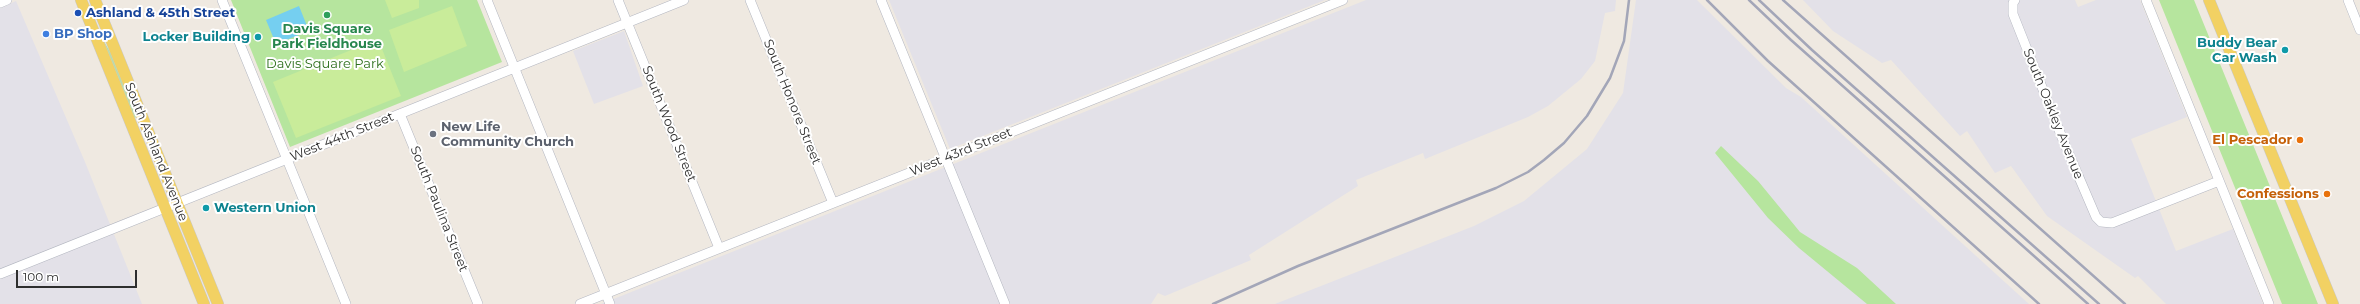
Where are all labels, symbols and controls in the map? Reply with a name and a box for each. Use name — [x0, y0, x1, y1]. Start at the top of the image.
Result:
place label: Ashland & 45th Street — [86, 5, 235, 21]
marker: Ashland & 45th Street — [73, 8, 83, 18]
marker: Davis Square Park Fieldhouse — [322, 10, 332, 20]
place label: Davis Square Park Fieldhouse — [272, 21, 382, 52]
place label: BP Shop — [54, 26, 112, 42]
marker: BP Shop — [41, 29, 51, 39]
place label: Locker Building — [143, 29, 250, 45]
marker: Locker Building — [253, 32, 263, 42]
place label: Buddy Bear Car Wash — [2197, 35, 2277, 66]
street label: South Honore Street — [760, 37, 824, 167]
marker: Buddy Bear Car Wash — [2280, 45, 2290, 55]
street label: South Oakley Avenue — [2020, 46, 2086, 182]
park label: Davis Square Park — [266, 56, 384, 72]
street label: South Wood Street — [639, 64, 699, 184]
street label: South Ashland Avenue — [121, 80, 191, 224]
street label: West 44th Street — [288, 109, 396, 165]
place label: New Life Community Church — [441, 119, 574, 150]
street label: West 43rd Street — [908, 124, 1014, 180]
marker: New Life Community Church — [428, 129, 438, 139]
place label: El Pescador — [2212, 132, 2292, 148]
marker: El Pescador — [2295, 135, 2305, 145]
street label: South Paulina Street — [407, 144, 471, 274]
place label: Confessions — [2237, 186, 2319, 202]
marker: Confessions — [2322, 189, 2332, 199]
place label: Western Union — [214, 200, 316, 216]
marker: Western Union — [201, 203, 211, 213]
scale bar — [18, 262, 139, 288]
text: 100 m — [23, 269, 59, 284]

